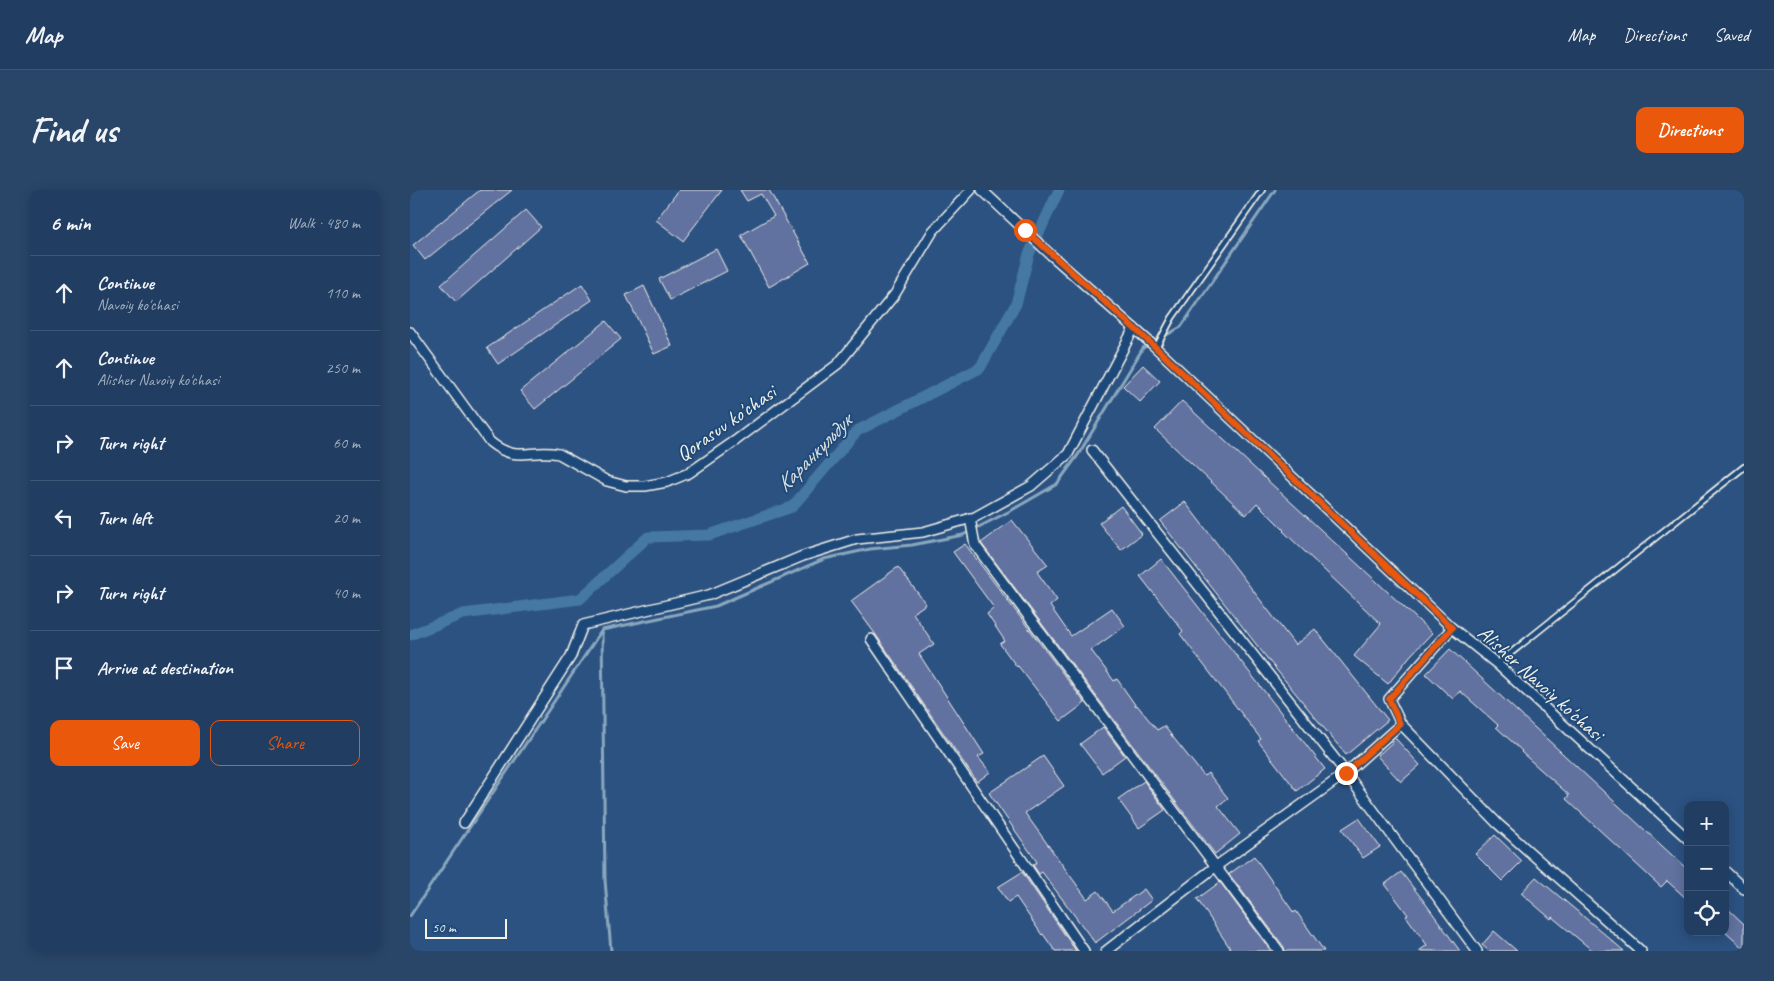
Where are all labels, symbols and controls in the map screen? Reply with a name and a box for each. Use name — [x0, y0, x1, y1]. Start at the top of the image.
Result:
text: Map — [25, 20, 62, 50]
text: Map — [1568, 24, 1595, 46]
text: Directions — [1623, 24, 1686, 46]
text: Saved — [1714, 24, 1749, 46]
button: Directions — [1636, 107, 1744, 153]
text: Find us — [30, 108, 117, 153]
text: 6 min — [50, 210, 91, 236]
text: Walk · 480 m — [288, 213, 360, 233]
route start — [1014, 219, 1037, 242]
text: Continue — [97, 271, 154, 295]
icon: ahead — [50, 279, 78, 307]
text: 110 m — [326, 283, 360, 303]
text: Navoiy ko'chasi — [97, 295, 178, 315]
text: Continue — [97, 346, 154, 370]
icon: ahead — [50, 354, 78, 382]
text: 250 m — [326, 358, 360, 378]
text: Alisher Navoiy ko'chasi — [97, 370, 219, 390]
street label: Qorasuv ko'chasi — [671, 377, 783, 467]
water label: Каранкульдук — [770, 405, 861, 498]
icon: right — [50, 429, 78, 457]
text: Turn right — [97, 431, 164, 455]
text: 60 m — [333, 433, 360, 453]
icon: left — [50, 504, 78, 532]
text: Turn left — [97, 506, 152, 530]
text: 20 m — [333, 508, 360, 528]
icon: right — [50, 579, 78, 607]
text: Turn right — [97, 581, 164, 605]
text: 40 m — [333, 583, 360, 603]
street label: Alisher Navoiy ko'chasi — [1473, 620, 1612, 748]
icon: arrive — [50, 654, 78, 682]
text: Arrive at destination — [97, 656, 233, 680]
button: Save — [50, 720, 200, 766]
button: Share — [210, 720, 360, 766]
route end — [1335, 762, 1358, 785]
map controls — [1684, 801, 1729, 936]
button: + — [1684, 801, 1729, 846]
button: − — [1684, 846, 1729, 891]
button: locate — [1684, 891, 1729, 936]
scale bar — [425, 916, 508, 939]
text: 50 m — [432, 919, 456, 936]

